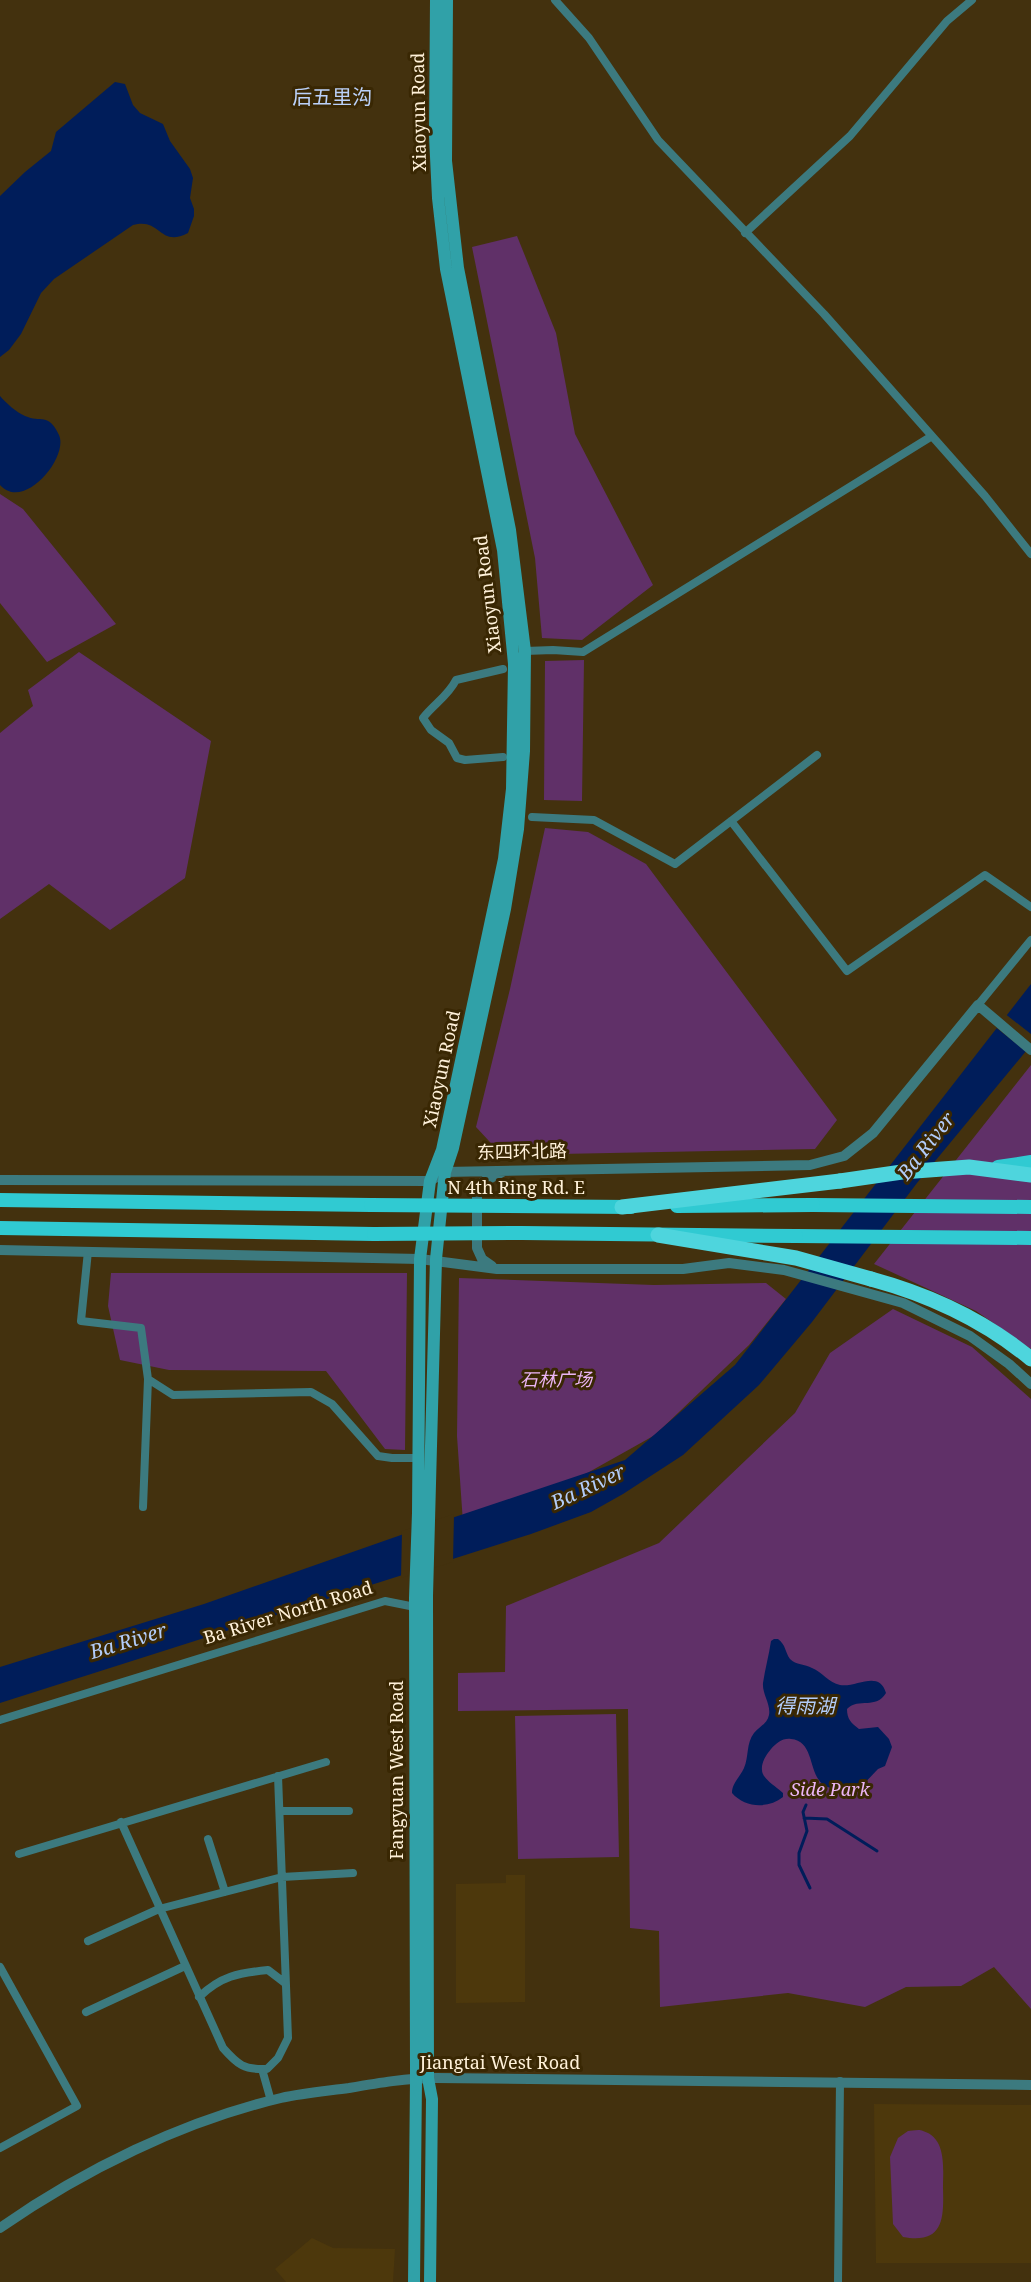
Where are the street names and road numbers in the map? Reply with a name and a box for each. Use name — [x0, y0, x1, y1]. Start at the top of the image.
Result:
street label: Xiaoyun Road — [405, 52, 431, 172]
street label: Xiaoyun Road — [468, 534, 506, 655]
street label: Xiaoyun Road — [417, 1008, 465, 1130]
street label: 东四环北路 — [477, 1138, 567, 1164]
street label: N 4th Ring Rd. E — [447, 1175, 585, 1199]
street label: Ba River North Road — [200, 1575, 375, 1649]
street label: Fangyuan West Road — [384, 1680, 408, 1860]
street label: Jiangtai West Road — [419, 2050, 580, 2074]

